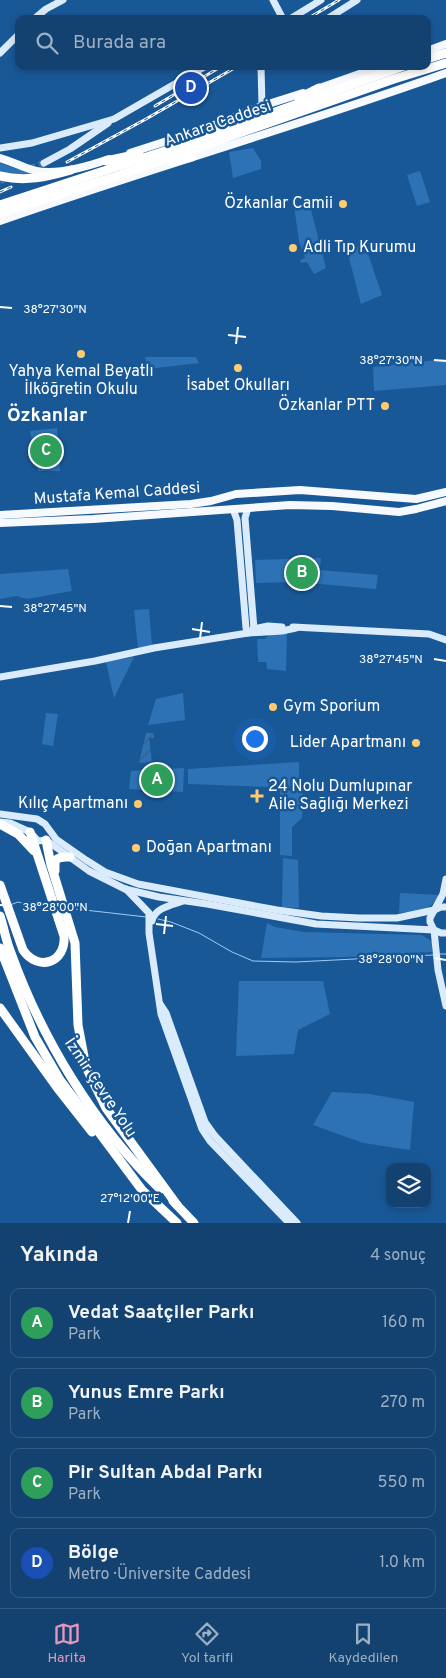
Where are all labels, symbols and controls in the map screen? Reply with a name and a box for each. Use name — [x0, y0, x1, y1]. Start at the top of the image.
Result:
search box — [15, 15, 431, 70]
icon: search — [33, 29, 61, 57]
text: Burada ara — [73, 31, 166, 55]
pin: D — [175, 69, 207, 107]
street label: Ankara Caddesi — [162, 96, 274, 152]
place label: Özkanlar Camii — [224, 192, 333, 214]
marker: Özkanlar Camii — [337, 198, 349, 210]
place label: Adli Tıp Kurumu — [303, 238, 416, 258]
marker: Adli Tıp Kurumu — [287, 242, 299, 254]
text: 38°27'30"N — [23, 302, 87, 318]
marker: Yahya Kemal Beyatlı İlköğretin Okulu — [75, 348, 87, 360]
text: 38°27'30"N — [359, 353, 423, 369]
place label: Yahya Kemal Beyatlı İlköğretin Okulu — [8, 362, 154, 400]
marker: İsabet Okulları — [232, 362, 244, 374]
place label: İsabet Okulları — [186, 375, 290, 396]
place label: Özkanlar PTT — [278, 394, 375, 416]
marker: Özkanlar PTT — [379, 400, 391, 412]
district label: Özkanlar — [7, 403, 87, 428]
pin: C — [30, 432, 62, 470]
street label: Mustafa Kemal Caddesi — [33, 478, 201, 510]
pin: B — [286, 554, 318, 592]
text: 38°27'45"N — [23, 601, 87, 617]
text: 38°27'45"N — [359, 652, 423, 668]
place label: Gym Sporium — [283, 697, 380, 717]
marker: Gym Sporium — [267, 701, 279, 713]
your location — [242, 726, 268, 752]
place label: Lider Apartmanı — [290, 733, 406, 753]
marker: Lider Apartmanı — [410, 737, 422, 749]
pin: A — [141, 761, 173, 799]
place label: 24 Nolu Dumlupınar Aile Sağlığı Merkezi — [268, 777, 413, 815]
marker: 24 Nolu Dumlupınar Aile Sağlığı Merkezi — [250, 789, 264, 803]
place label: Kılıç Apartmanı — [18, 794, 128, 814]
marker: Kılıç Apartmanı — [132, 798, 144, 810]
place label: Doğan Apartmanı — [146, 838, 272, 858]
marker: Doğan Apartmanı — [130, 842, 142, 854]
text: 38°28'00"N — [22, 900, 88, 916]
text: 38°28'00"N — [358, 952, 424, 968]
street label: İzmir Çevre Yolu — [59, 1034, 141, 1142]
map controls — [386, 1163, 431, 1208]
button: layers — [386, 1163, 431, 1208]
text: 27°12'00"E — [100, 1191, 160, 1207]
text: Yakında — [20, 1242, 99, 1269]
text: 4 sonuç — [370, 1246, 426, 1266]
text: Vedat Saatçiler Parkı — [68, 1301, 254, 1325]
text: A — [31, 1313, 43, 1333]
text: 160 m — [382, 1313, 425, 1333]
text: Park — [68, 1325, 101, 1345]
text: Yunus Emre Parkı — [68, 1381, 225, 1405]
text: B — [31, 1393, 43, 1413]
text: 270 m — [380, 1393, 425, 1413]
text: Park — [68, 1405, 101, 1425]
text: Pir Sultan Abdal Parkı — [68, 1461, 263, 1485]
text: C — [32, 1473, 42, 1493]
text: 550 m — [378, 1473, 425, 1493]
text: Park — [68, 1485, 101, 1505]
text: Bölge — [68, 1541, 119, 1565]
text: D — [31, 1553, 43, 1573]
text: 1.0 km — [379, 1553, 425, 1573]
text: Metro · Üniversite Caddesi — [68, 1565, 251, 1585]
tab: Harita — [48, 1620, 86, 1667]
tab: Yol tarifi — [181, 1620, 233, 1667]
tab: Kaydedilen — [328, 1620, 398, 1667]

